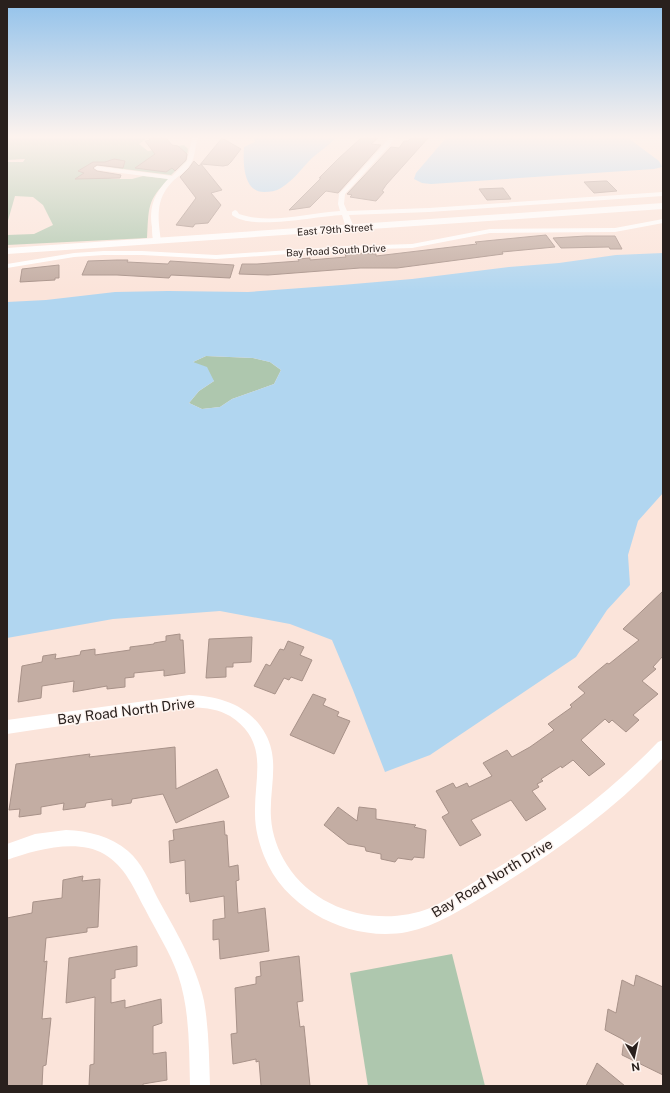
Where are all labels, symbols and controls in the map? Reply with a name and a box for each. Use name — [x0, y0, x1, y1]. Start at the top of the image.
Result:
street label: East 79th Street — [297, 220, 374, 238]
street label: Bay Road South Drive — [286, 241, 387, 259]
street label: Bay Road North Drive — [56, 695, 196, 727]
street label: Bay Road North Drive — [429, 835, 555, 920]
north arrow — [614, 1037, 654, 1077]
text: N — [630, 1060, 641, 1073]

